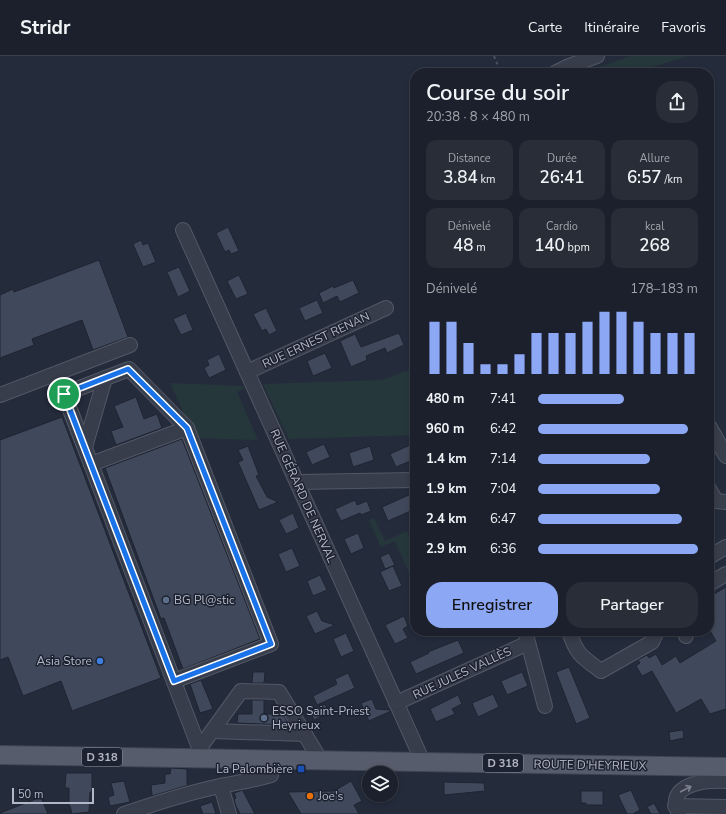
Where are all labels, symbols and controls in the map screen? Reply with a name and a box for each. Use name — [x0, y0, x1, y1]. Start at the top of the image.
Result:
text: Stridr — [20, 15, 70, 41]
text: Carte — [528, 18, 562, 37]
text: Itinéraire — [584, 18, 639, 37]
text: Favoris — [661, 18, 706, 37]
text: Course du soir — [426, 78, 569, 108]
button: share — [656, 81, 698, 123]
text: 20:38 · 8 × 480 m — [426, 108, 530, 126]
text: Distance — [448, 151, 491, 166]
text: Durée — [547, 151, 577, 166]
text: Allure — [639, 151, 670, 166]
text: 3.84 — [443, 166, 478, 189]
text: 26:41 — [540, 166, 584, 189]
text: 6:57 — [627, 166, 662, 189]
text: km — [478, 172, 496, 187]
text: /km — [662, 172, 682, 187]
text: Dénivelé — [448, 219, 491, 234]
text: Cardio — [546, 219, 578, 234]
text: kcal — [645, 219, 664, 234]
text: 48 — [453, 234, 473, 257]
text: 140 — [534, 234, 565, 257]
text: 268 — [639, 234, 670, 257]
text: m — [473, 240, 486, 255]
text: bpm — [565, 240, 590, 255]
text: Dénivelé — [426, 280, 477, 298]
text: 178–183 m — [630, 280, 698, 298]
street label: RUE ERNEST RENAN — [260, 308, 372, 372]
pin — [47, 377, 81, 411]
icon: arrive — [53, 383, 75, 405]
text: 480 m — [426, 390, 464, 408]
text: 7:41 — [490, 390, 516, 408]
text: 960 m — [426, 420, 464, 438]
text: 6:42 — [490, 420, 516, 438]
street label: RUE GÉRARD DE NERVAL — [266, 427, 340, 566]
text: 1.4 km — [426, 450, 467, 468]
text: 7:14 — [490, 450, 516, 468]
text: 1.9 km — [426, 480, 467, 498]
text: 7:04 — [490, 480, 516, 498]
text: 2.4 km — [426, 510, 467, 528]
text: 6:47 — [490, 510, 516, 528]
text: 2.9 km — [426, 540, 467, 558]
text: 6:36 — [490, 540, 516, 558]
button: Enregistrer — [426, 582, 558, 628]
button: Partager — [566, 582, 698, 628]
place label: BG Pl@stic — [174, 592, 235, 608]
marker: BG Pl@stic — [161, 595, 171, 605]
street label: RUE JULES VALLÈS — [410, 643, 514, 703]
place label: Asia Store — [37, 653, 92, 669]
marker: Asia Store — [95, 656, 105, 666]
place label: ESSO Saint-Priest Heyrieux — [272, 703, 370, 733]
marker: ESSO Saint-Priest Heyrieux — [259, 713, 269, 723]
road number: D 318 — [82, 748, 122, 766]
road number: D 318 — [483, 754, 523, 772]
street label: ROUTE D'HEYRIEUX — [534, 756, 647, 774]
place label: La Palombière — [216, 761, 293, 777]
marker: La Palombière — [296, 764, 306, 774]
map controls — [362, 766, 398, 802]
button: layers — [362, 766, 398, 802]
one-way arrow — [680, 784, 692, 792]
scale bar — [12, 786, 94, 805]
text: 50 m — [18, 787, 43, 802]
place label: Joe's — [317, 788, 344, 804]
marker: Joe's — [305, 791, 315, 801]

